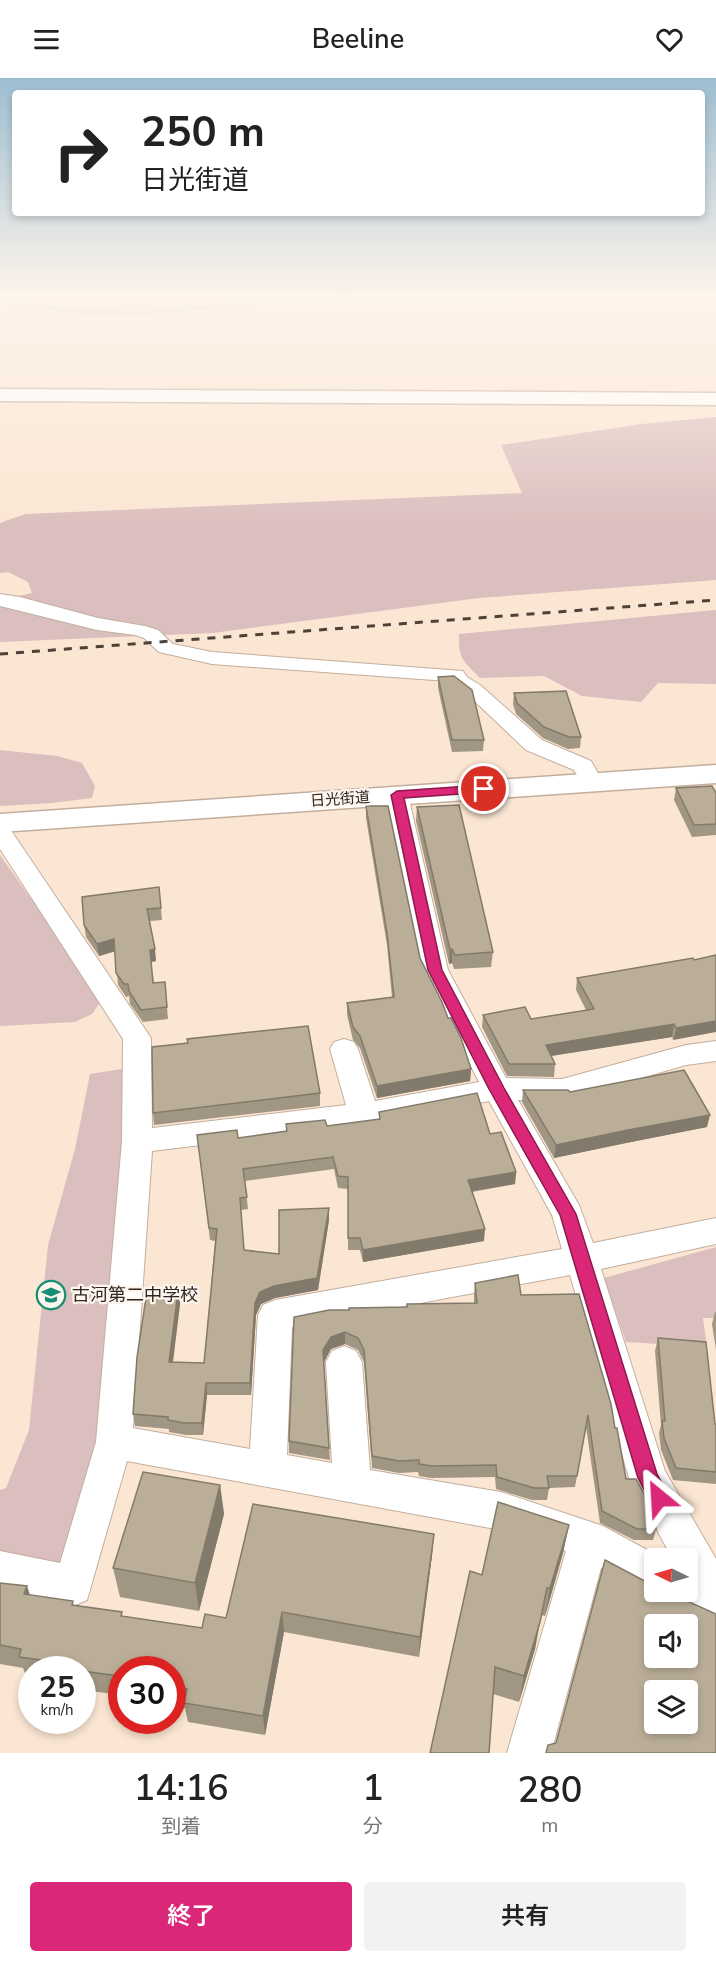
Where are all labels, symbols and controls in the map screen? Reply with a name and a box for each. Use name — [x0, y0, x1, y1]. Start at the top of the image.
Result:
text: Beeline — [312, 21, 404, 58]
icon: menu — [30, 23, 63, 56]
icon: heart — [653, 23, 686, 56]
text: 250 m — [141, 104, 265, 161]
icon: right — [42, 114, 120, 192]
text: 日光街道 — [141, 162, 249, 199]
pin — [458, 763, 509, 814]
icon: arrive — [467, 772, 500, 805]
street label: 日光街道 — [309, 787, 371, 811]
school or university icon: 古河第二中学校 — [35, 1279, 67, 1311]
place label: 古河第二中学校 — [72, 1283, 198, 1307]
position arrow — [627, 1466, 691, 1530]
north arrow — [644, 1548, 698, 1602]
map controls — [644, 1548, 698, 1734]
button: sound — [644, 1614, 698, 1668]
speed limit sign: 30 — [108, 1656, 186, 1734]
text: 25 — [39, 1667, 75, 1708]
button: layers — [644, 1680, 698, 1734]
text: km/h — [40, 1700, 74, 1720]
text: 14:16 — [134, 1764, 229, 1813]
text: 1 — [362, 1764, 384, 1813]
text: 280 — [518, 1766, 582, 1815]
text: m — [541, 1812, 558, 1839]
text: 到着 — [161, 1813, 201, 1840]
text: 分 — [363, 1813, 383, 1840]
button: 終了 — [30, 1882, 352, 1951]
button: 共有 — [364, 1882, 686, 1951]

